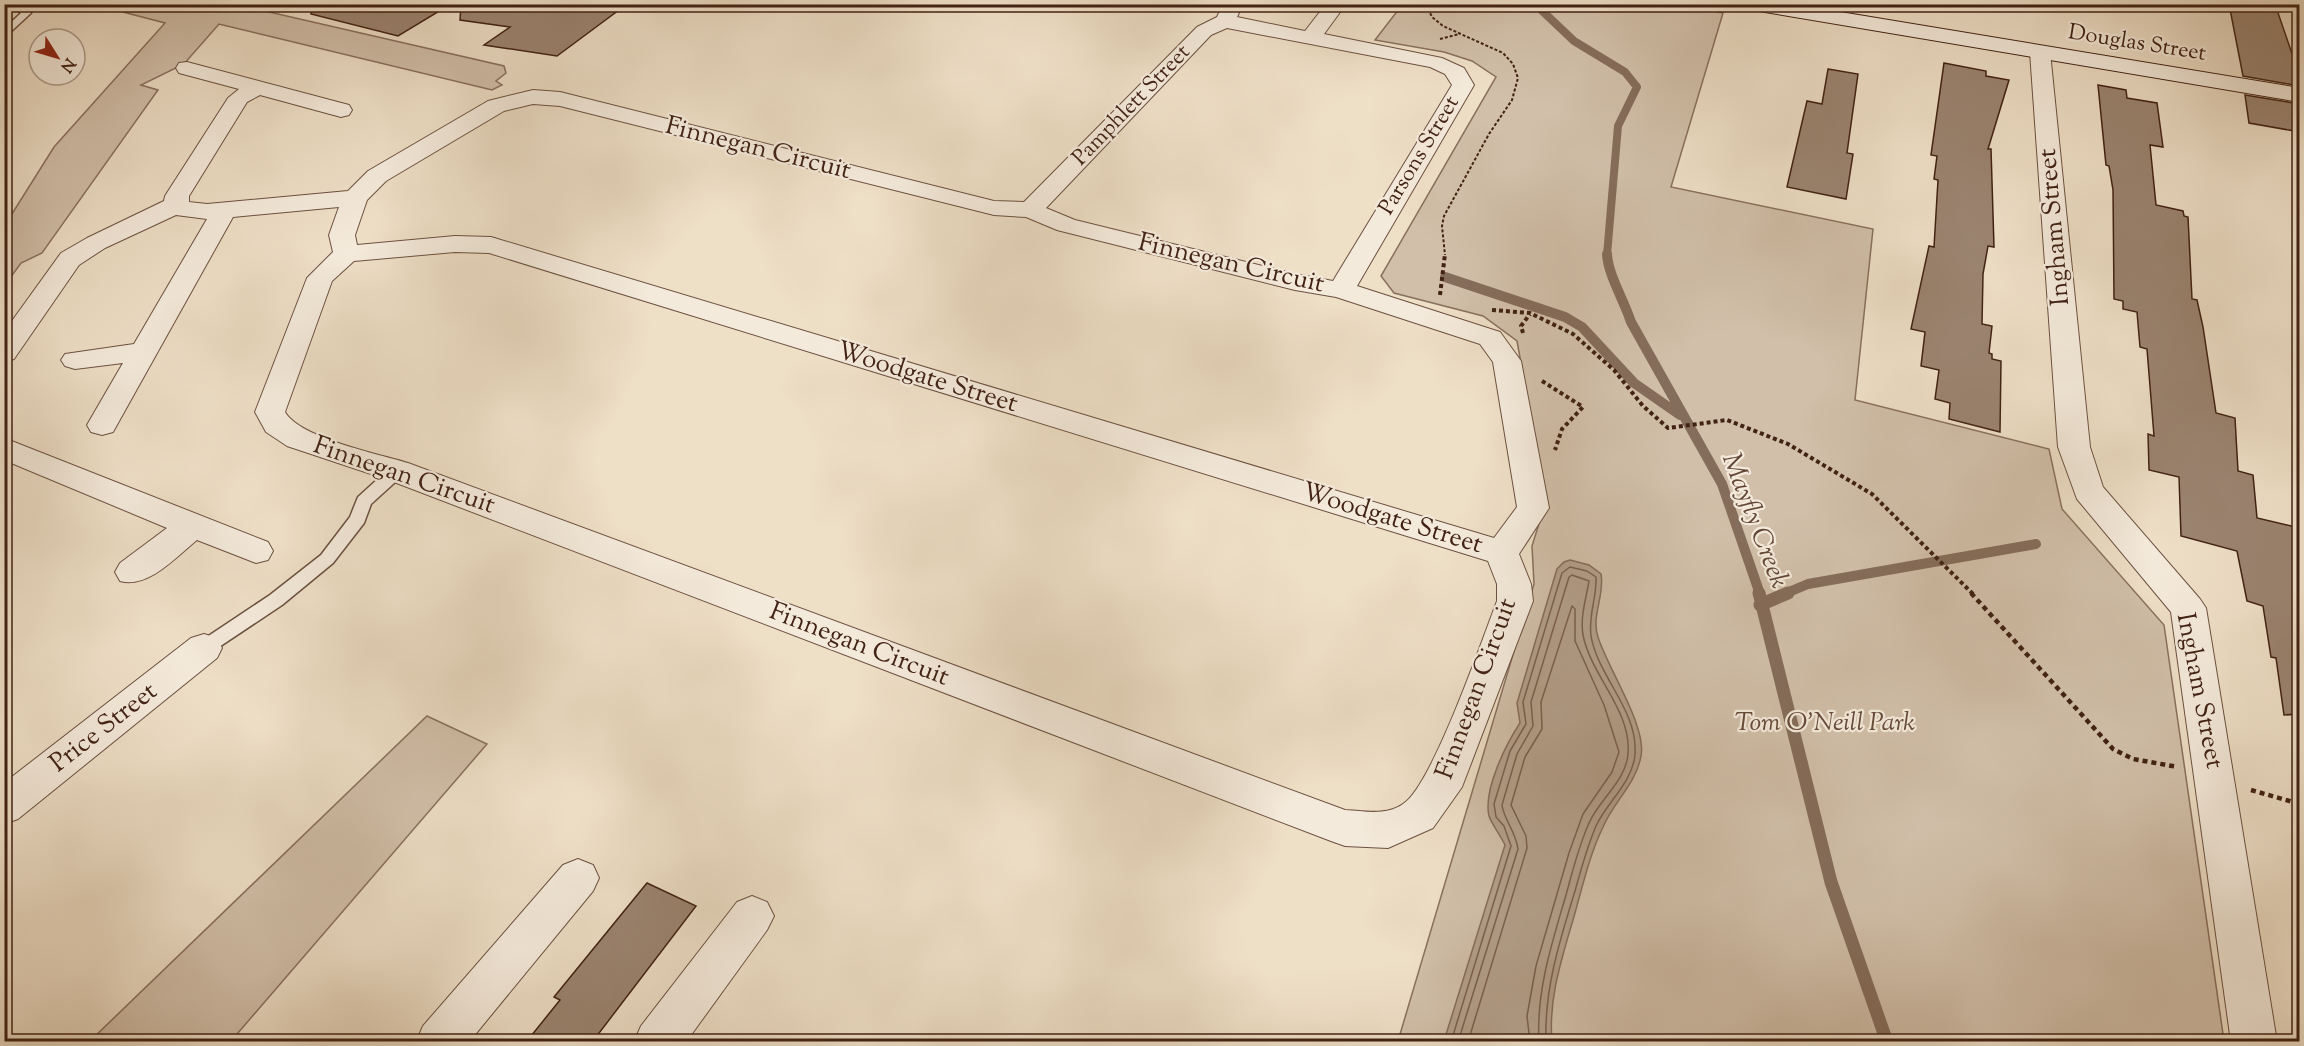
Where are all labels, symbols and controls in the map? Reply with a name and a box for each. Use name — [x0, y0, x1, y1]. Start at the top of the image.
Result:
street label: Douglas Street — [2066, 17, 2209, 71]
north arrow — [27, 27, 87, 87]
street label: Pamphlett Street — [1066, 38, 1199, 174]
text: N — [54, 52, 80, 77]
street label: Parsons Street — [1372, 90, 1468, 222]
street label: Finnegan Circuit — [661, 108, 855, 190]
street label: Ingham Street — [2030, 147, 2080, 307]
street label: Finnegan Circuit — [1134, 225, 1328, 303]
street label: Woodgate Street — [832, 333, 1022, 423]
street label: Finnegan Circuit — [308, 428, 500, 524]
water label: Mayfly Creek — [1710, 448, 1798, 594]
street label: Woodgate Street — [1297, 474, 1487, 564]
street label: Finnegan Circuit — [1427, 593, 1527, 785]
street label: Finnegan Circuit — [764, 594, 954, 696]
street label: Ingham Street — [2166, 610, 2232, 772]
street label: Price Street — [42, 674, 166, 782]
park label: Tom O'Neill Park — [1735, 705, 1915, 742]

